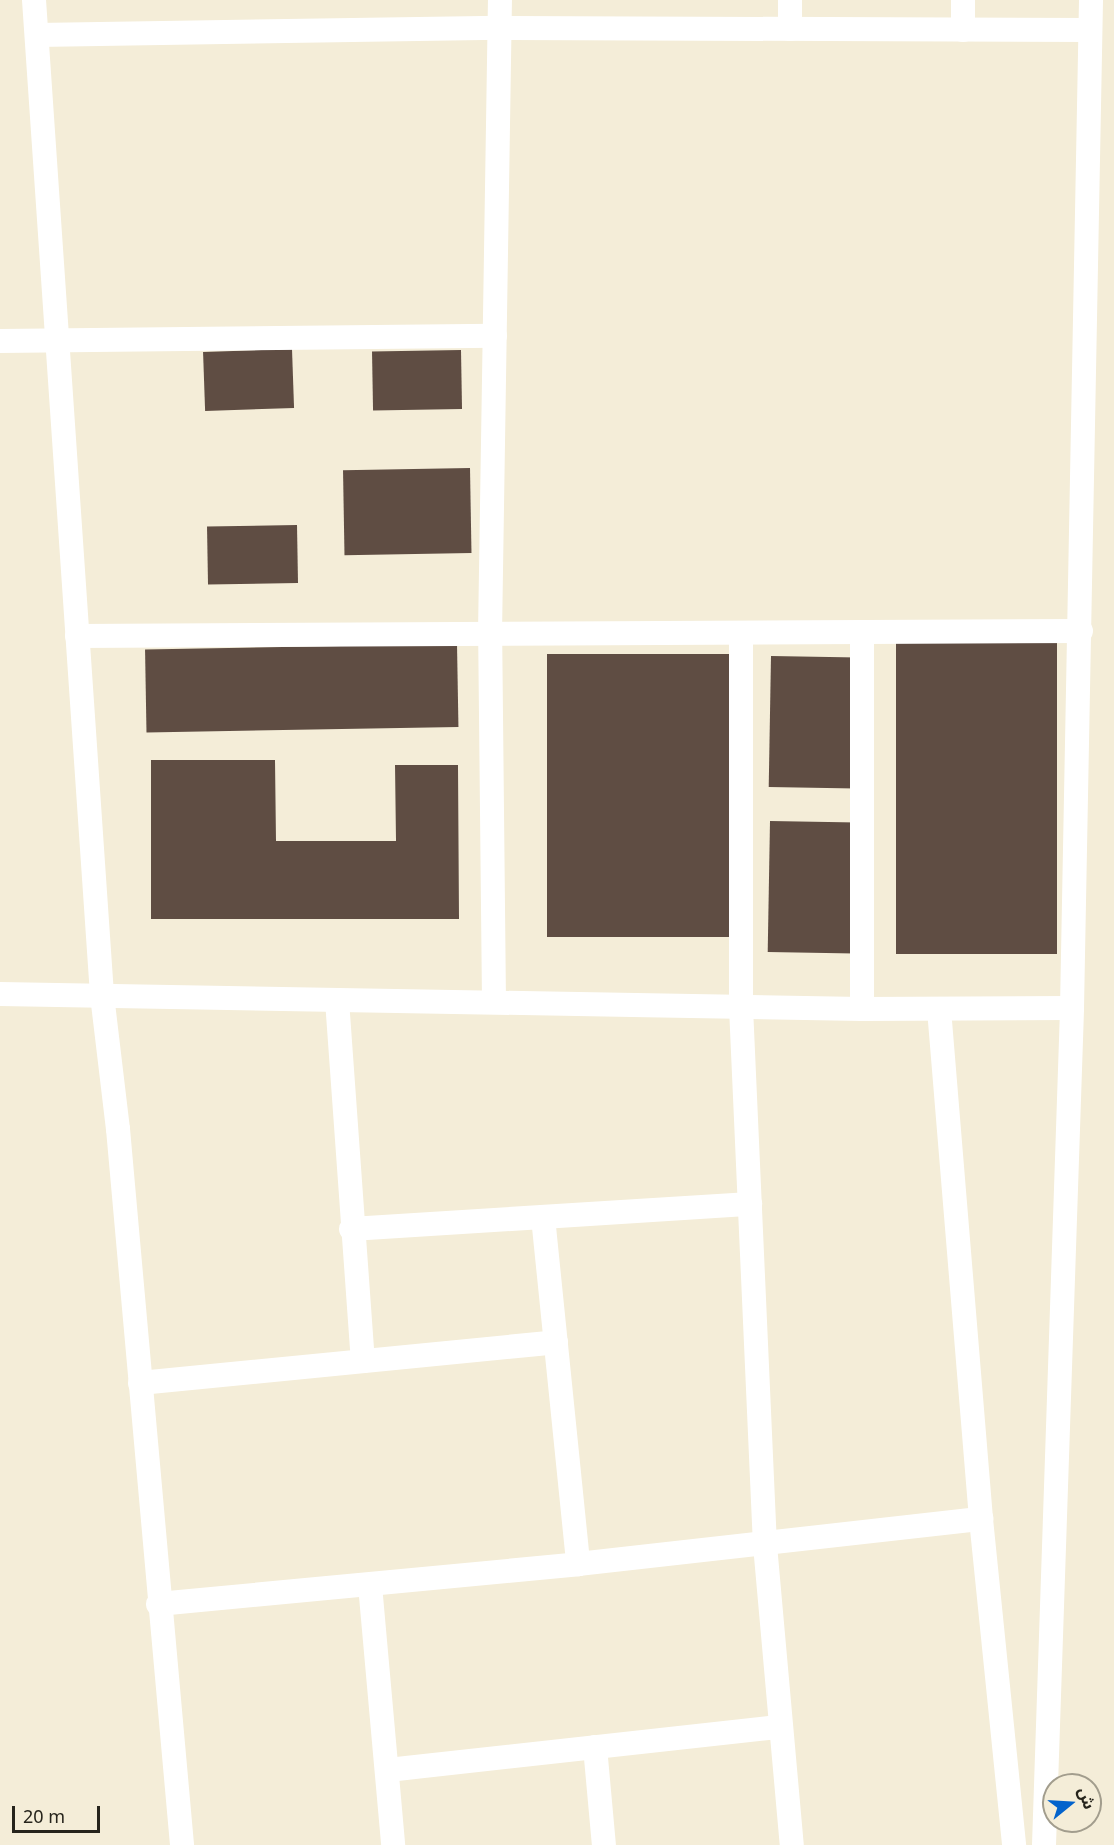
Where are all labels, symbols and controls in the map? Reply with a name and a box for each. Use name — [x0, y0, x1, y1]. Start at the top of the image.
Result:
north arrow — [1042, 1773, 1102, 1833]
text: ش — [1073, 1784, 1101, 1812]
scale bar — [15, 1794, 104, 1832]
text: 20 m — [23, 1804, 65, 1828]

